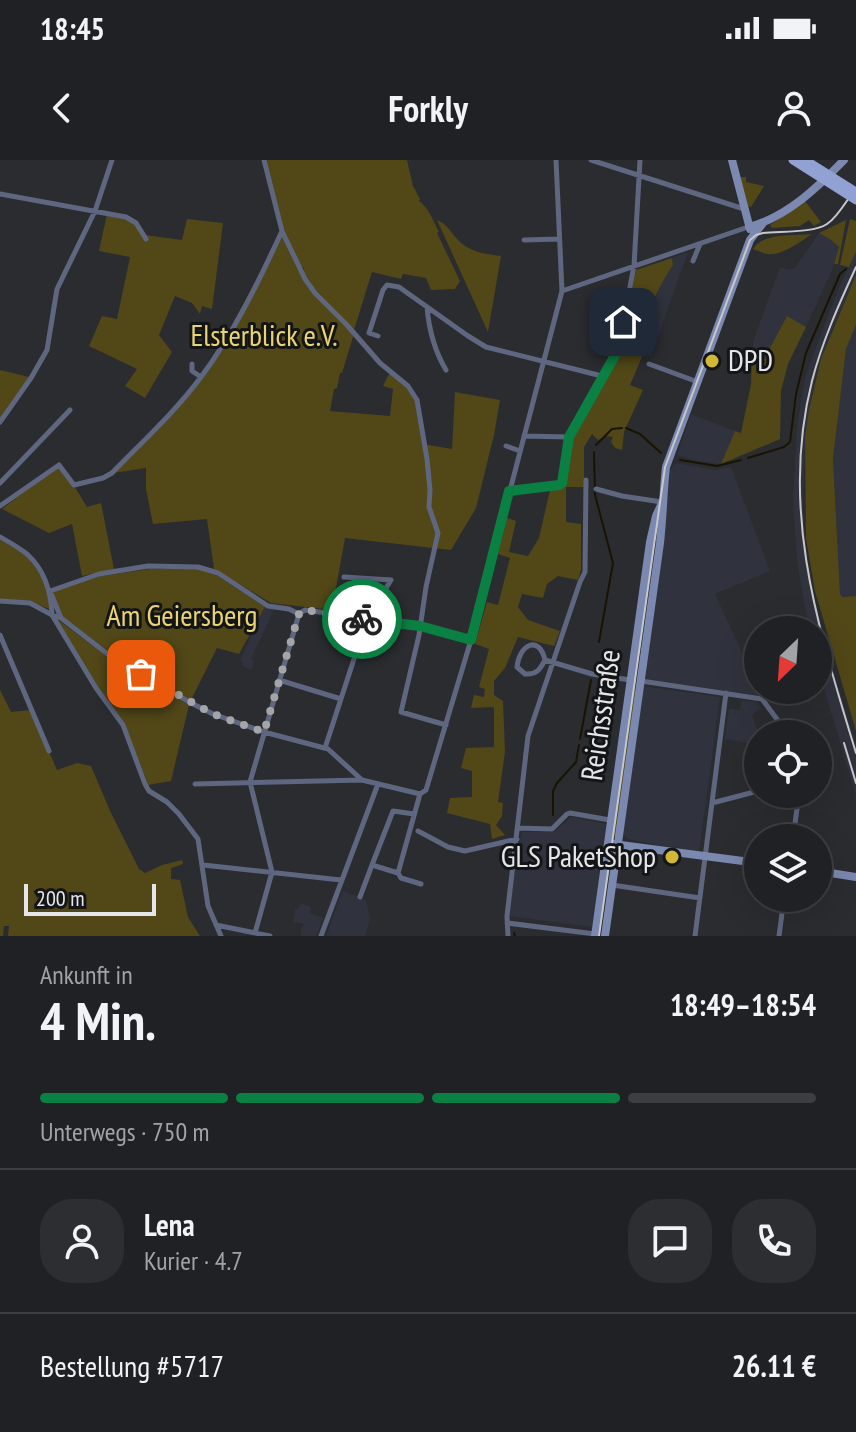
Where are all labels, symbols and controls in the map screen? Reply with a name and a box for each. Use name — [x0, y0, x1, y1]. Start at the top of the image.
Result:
text: 18:45 — [40, 9, 105, 48]
text: Forkly — [388, 85, 468, 132]
icon: back — [40, 86, 84, 130]
icon: person — [772, 86, 816, 130]
pin — [589, 288, 657, 356]
icon: home — [601, 300, 645, 344]
park label: Elsterblick e.V. — [190, 315, 338, 354]
place label: DPD — [728, 340, 773, 379]
marker: DPD — [703, 352, 721, 370]
courier — [322, 579, 402, 659]
park label: Am Geiersberg — [106, 595, 258, 634]
icon: bike — [340, 597, 384, 641]
north arrow — [744, 616, 832, 704]
map controls — [744, 616, 832, 912]
pin — [107, 640, 175, 708]
street label: Reichsstraße — [571, 647, 628, 783]
icon: bag — [119, 652, 163, 696]
button: locate — [744, 720, 832, 808]
button: layers — [744, 824, 832, 912]
place label: GLS PaketShop — [501, 836, 656, 875]
marker: GLS PaketShop — [663, 848, 681, 866]
scale bar — [24, 880, 156, 916]
text: 200 m — [36, 884, 85, 912]
text: Ankunft in — [40, 958, 133, 991]
text: 18:49–18:54 — [670, 985, 816, 1024]
text: 4 Min. — [40, 987, 156, 1054]
text: Unterwegs · 750 m — [40, 1115, 210, 1148]
button: person — [40, 1199, 124, 1283]
button: chat — [628, 1199, 712, 1283]
button: phone — [732, 1199, 816, 1283]
text: Lena — [144, 1205, 195, 1244]
text: Kurier · 4.7 — [144, 1244, 243, 1277]
text: Bestellung #5717 — [40, 1346, 224, 1385]
text: 26.11 € — [732, 1346, 816, 1385]

